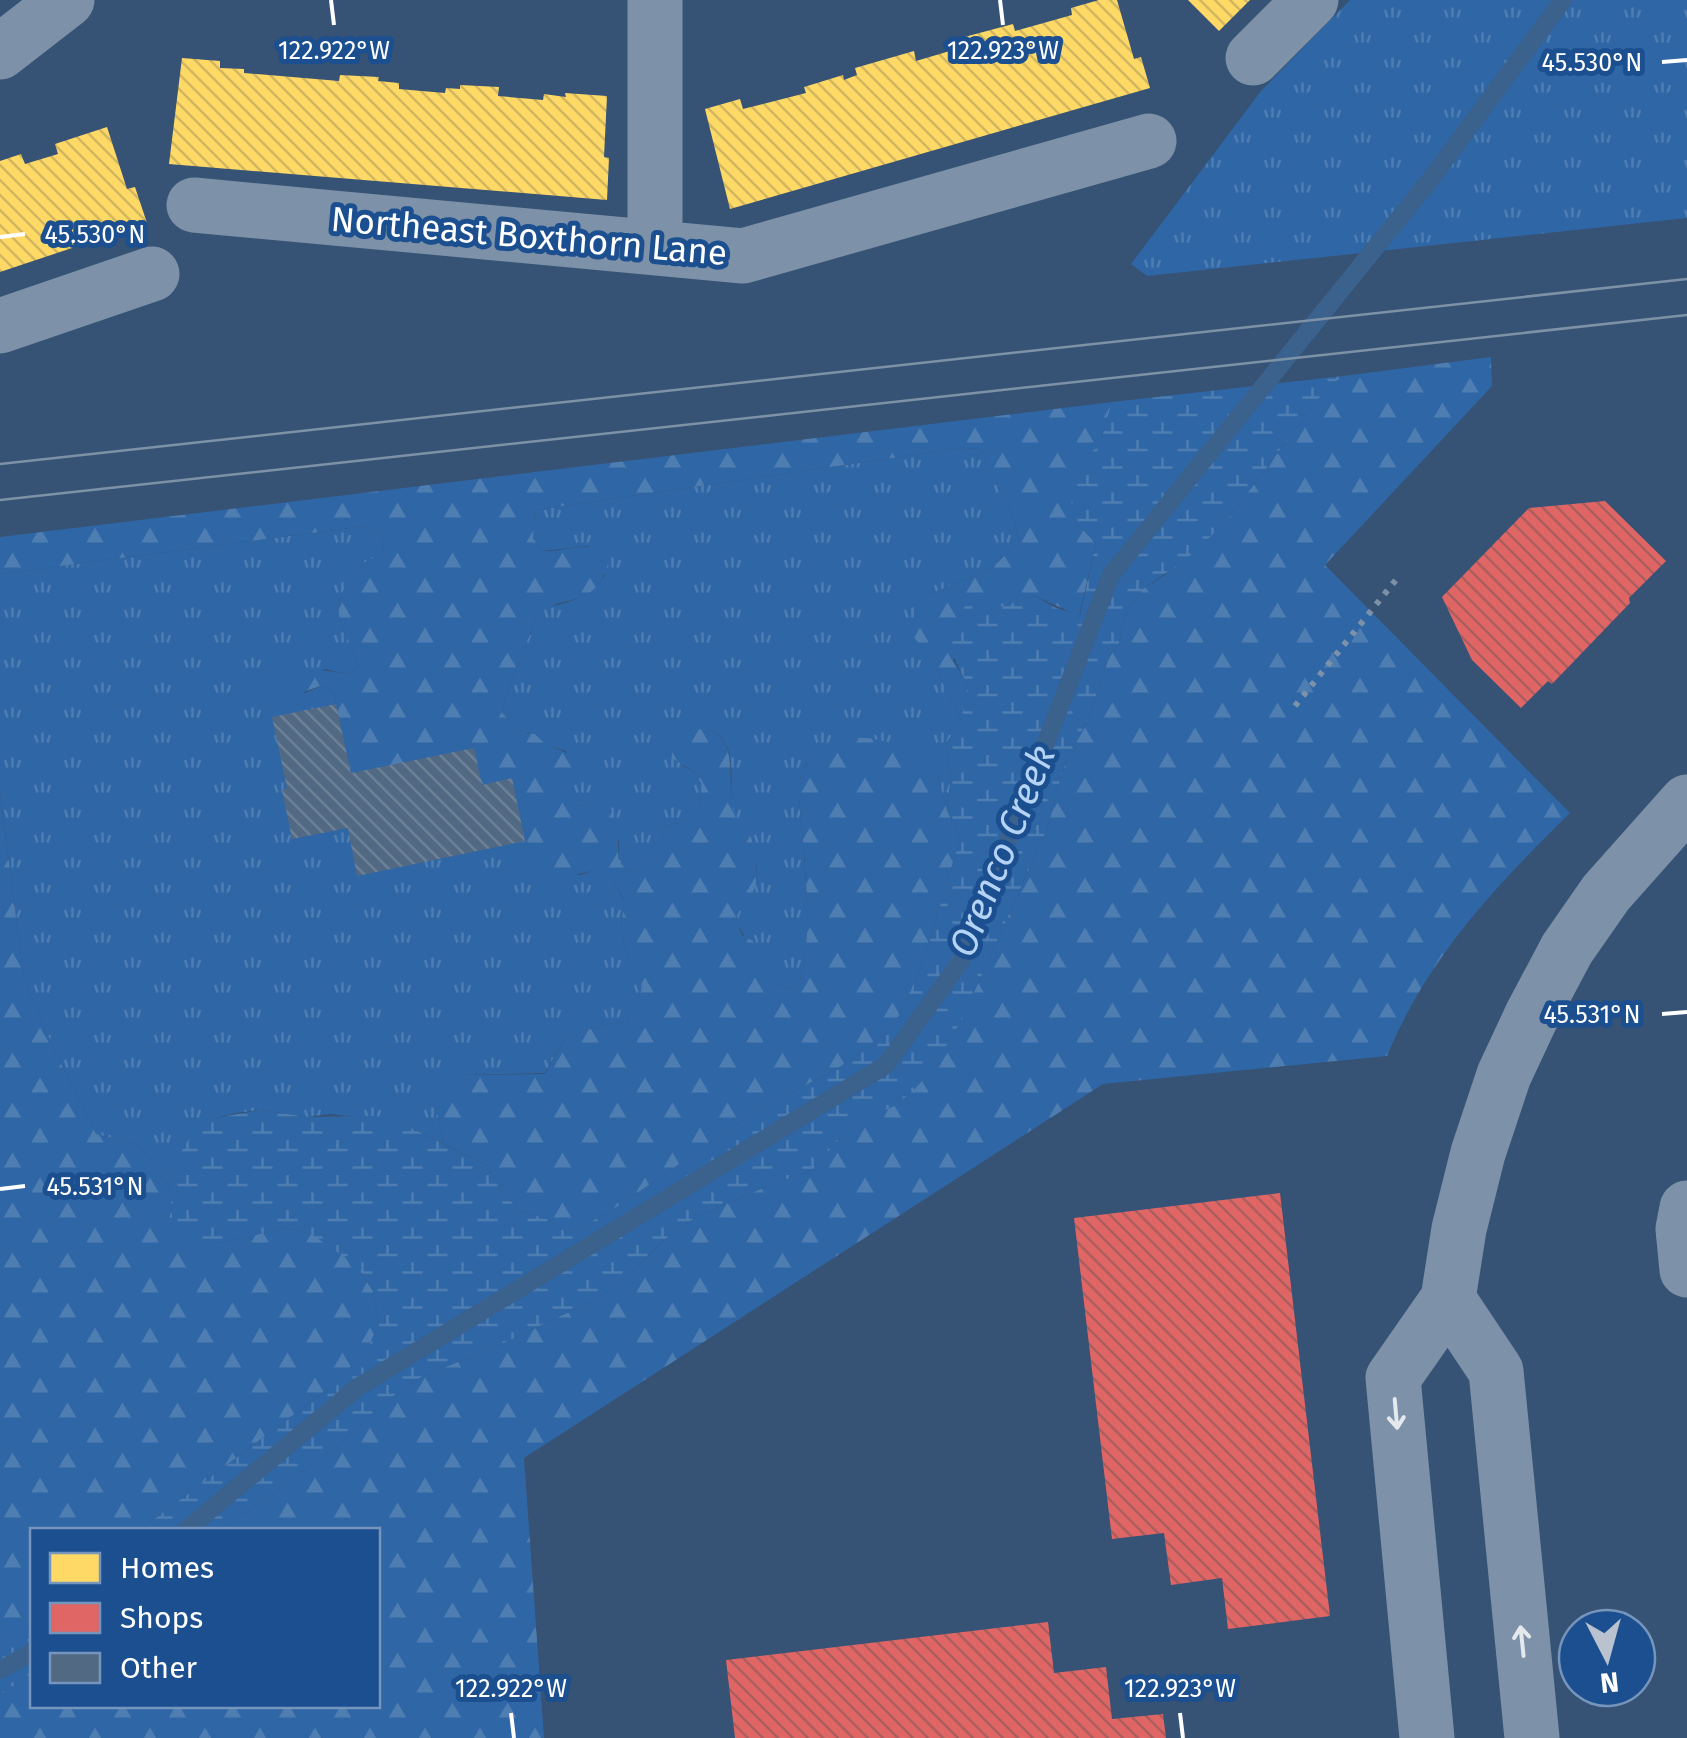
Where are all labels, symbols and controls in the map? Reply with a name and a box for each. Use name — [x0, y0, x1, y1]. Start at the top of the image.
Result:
text: 122.922°W — [278, 36, 390, 66]
text: 122.923°W — [947, 36, 1059, 66]
text: 45.530°N — [1542, 48, 1642, 78]
street label: Northeast Boxthorn Lane — [329, 198, 729, 274]
text: 45.530°N — [45, 220, 145, 250]
water label: Orenco Creek — [939, 739, 1065, 963]
text: 45.531°N — [1543, 1000, 1641, 1030]
text: 45.531°N — [46, 1172, 144, 1202]
one-way arrow — [1387, 1397, 1406, 1429]
legend — [30, 1528, 380, 1708]
text: Homes — [120, 1550, 214, 1586]
text: Shops — [120, 1600, 203, 1636]
north arrow — [1557, 1608, 1657, 1708]
one-way arrow — [1513, 1625, 1532, 1658]
text: Other — [120, 1650, 198, 1686]
text: N — [1599, 1665, 1621, 1700]
text: 122.922°W — [455, 1674, 567, 1704]
text: 122.923°W — [1124, 1674, 1236, 1704]

